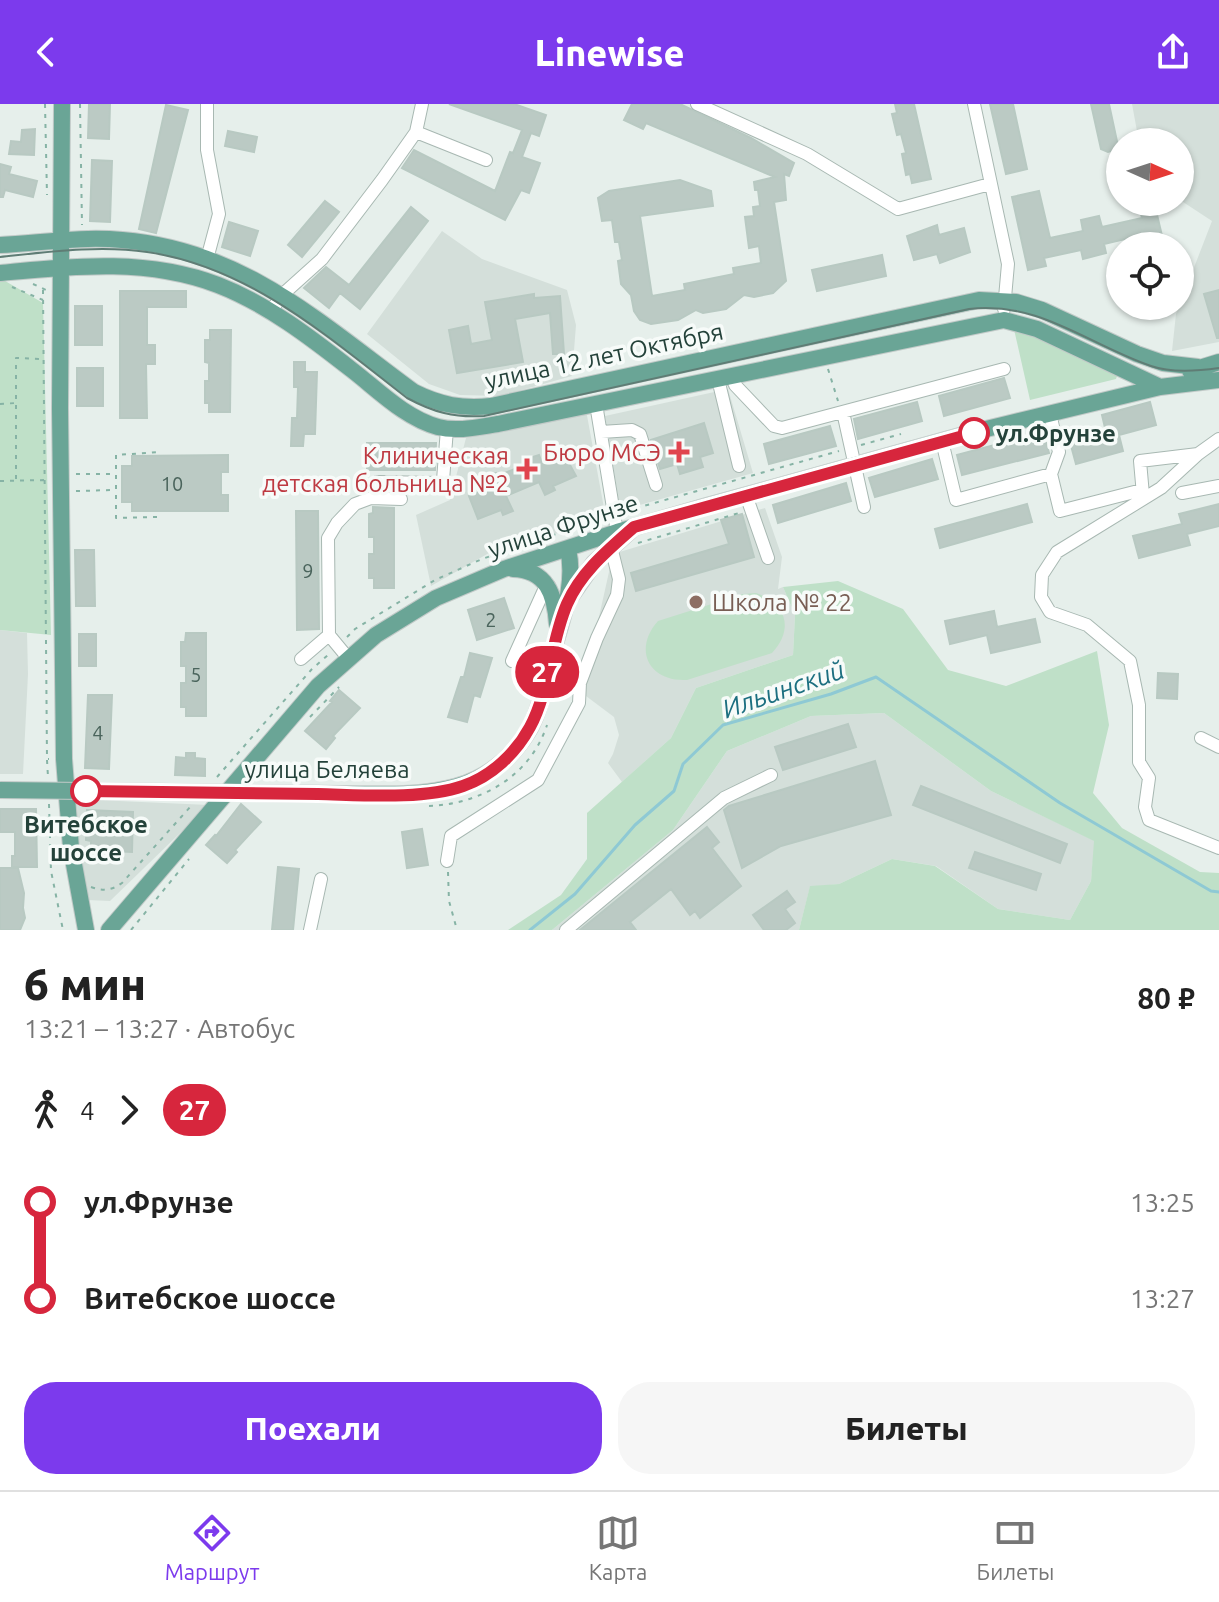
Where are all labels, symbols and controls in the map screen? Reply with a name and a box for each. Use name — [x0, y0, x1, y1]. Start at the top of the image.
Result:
icon: back — [24, 30, 68, 74]
icon: share — [1151, 30, 1195, 74]
text: Linewise — [534, 32, 685, 73]
north arrow — [1106, 128, 1194, 216]
map controls — [1106, 128, 1194, 320]
button: locate — [1106, 232, 1194, 320]
street label: улица 12 лет Октября — [482, 318, 726, 394]
marker: ул.Фрунзе — [959, 418, 989, 448]
place label: ул.Фрунзе — [996, 420, 1116, 447]
place label: Бюро МСЭ — [543, 439, 661, 466]
marker: Бюро МСЭ — [668, 441, 690, 463]
place label: Клиническая детская больница №2 — [262, 442, 509, 497]
marker: Клиническая детская больница №2 — [516, 458, 538, 480]
house number: 10 — [161, 472, 183, 495]
street label: улица Фрунзе — [485, 489, 641, 563]
house number: 9 — [302, 559, 314, 582]
place label: Школа № 22 — [712, 589, 852, 616]
marker: Школа № 22 — [687, 593, 705, 611]
house number: 2 — [485, 608, 497, 631]
line badge: 27 — [511, 646, 583, 698]
water label: Ильинский — [718, 655, 848, 723]
text: 27 — [531, 656, 563, 687]
house number: 5 — [190, 663, 202, 686]
house number: 4 — [92, 721, 104, 744]
street label: улица Беляева — [245, 756, 410, 783]
marker: Витебское шоссе — [71, 776, 101, 806]
place label: Витебское шоссе — [24, 811, 148, 866]
text: 6 мин — [24, 959, 146, 1008]
text: 80 ₽ — [1137, 981, 1195, 1015]
text: 13:21 – 13:27 · Автобус — [24, 1014, 295, 1043]
icon: walk — [24, 1088, 68, 1132]
icon: forward — [107, 1088, 151, 1132]
text: 27 — [179, 1094, 210, 1125]
text: 4 — [80, 1096, 95, 1125]
text: ул.Фрунзе — [84, 1185, 234, 1219]
text: 13:25 — [1130, 1188, 1195, 1217]
text: Витебское шоссе — [84, 1281, 336, 1315]
text: 13:27 — [1130, 1284, 1195, 1313]
button: Поехали — [24, 1382, 602, 1474]
button: Билеты — [618, 1382, 1195, 1474]
tab: Маршрут — [165, 1511, 259, 1584]
tab: Карта — [589, 1511, 647, 1584]
tab: Билеты — [977, 1511, 1054, 1584]

